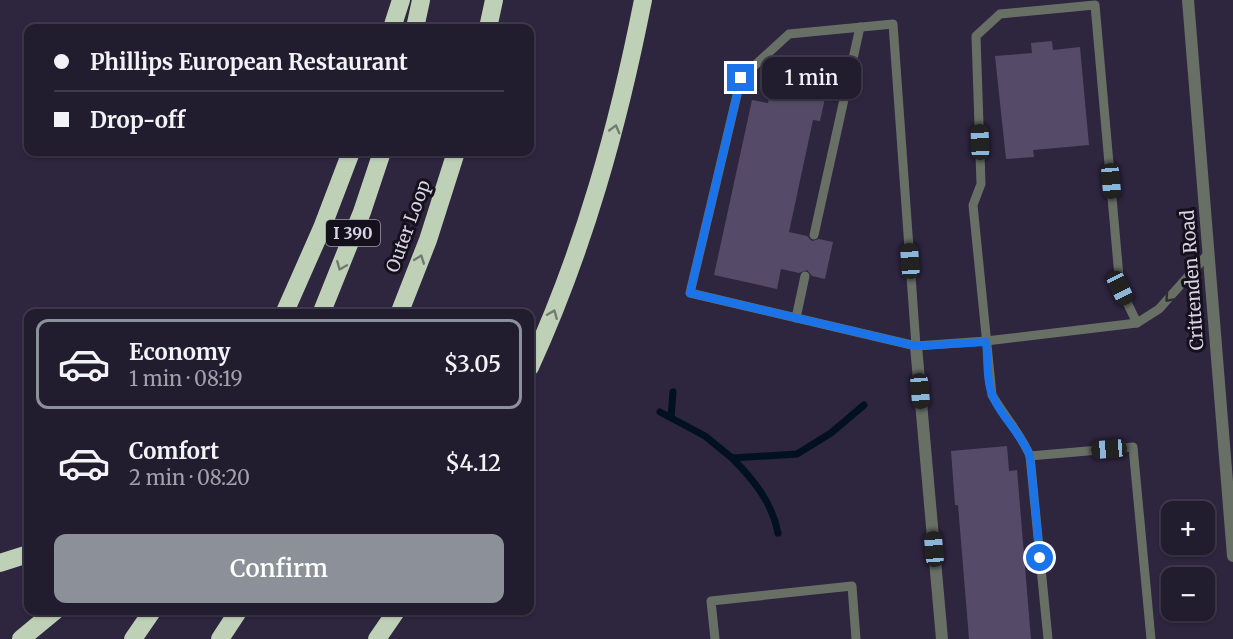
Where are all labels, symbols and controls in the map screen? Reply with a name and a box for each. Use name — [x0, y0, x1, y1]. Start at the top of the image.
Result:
text: Phillips European Restaurant — [90, 48, 408, 76]
callout: 1 min — [762, 57, 861, 99]
route end — [727, 64, 754, 91]
text: 1 min — [785, 65, 838, 90]
text: Drop-off — [90, 106, 185, 134]
one-way arrow — [608, 124, 620, 135]
car — [970, 124, 990, 160]
car — [1100, 162, 1122, 200]
street label: Outer Loop — [381, 177, 435, 275]
street label: Crittenden Road — [1176, 209, 1208, 351]
road number: I 390 — [326, 220, 380, 246]
car — [900, 242, 920, 280]
one-way arrow — [413, 254, 425, 265]
one-way arrow — [336, 260, 348, 271]
car — [1104, 268, 1136, 308]
one-way arrow — [1165, 291, 1176, 302]
one-way arrow — [546, 309, 558, 320]
icon: car — [57, 337, 111, 391]
text: Economy — [129, 338, 230, 366]
text: $3.05 — [444, 350, 501, 378]
text: 1 min · 08:19 — [129, 366, 243, 391]
car — [909, 372, 931, 410]
icon: car — [57, 436, 111, 490]
text: Comfort — [129, 437, 219, 465]
car — [1090, 438, 1128, 460]
text: $4.12 — [445, 449, 501, 477]
text: 2 min · 08:20 — [129, 465, 250, 490]
map controls — [1161, 501, 1215, 621]
button: + — [1161, 501, 1215, 555]
car — [923, 530, 945, 568]
button: Confirm — [54, 534, 504, 603]
route start — [1026, 544, 1053, 571]
button: − — [1161, 567, 1215, 621]

